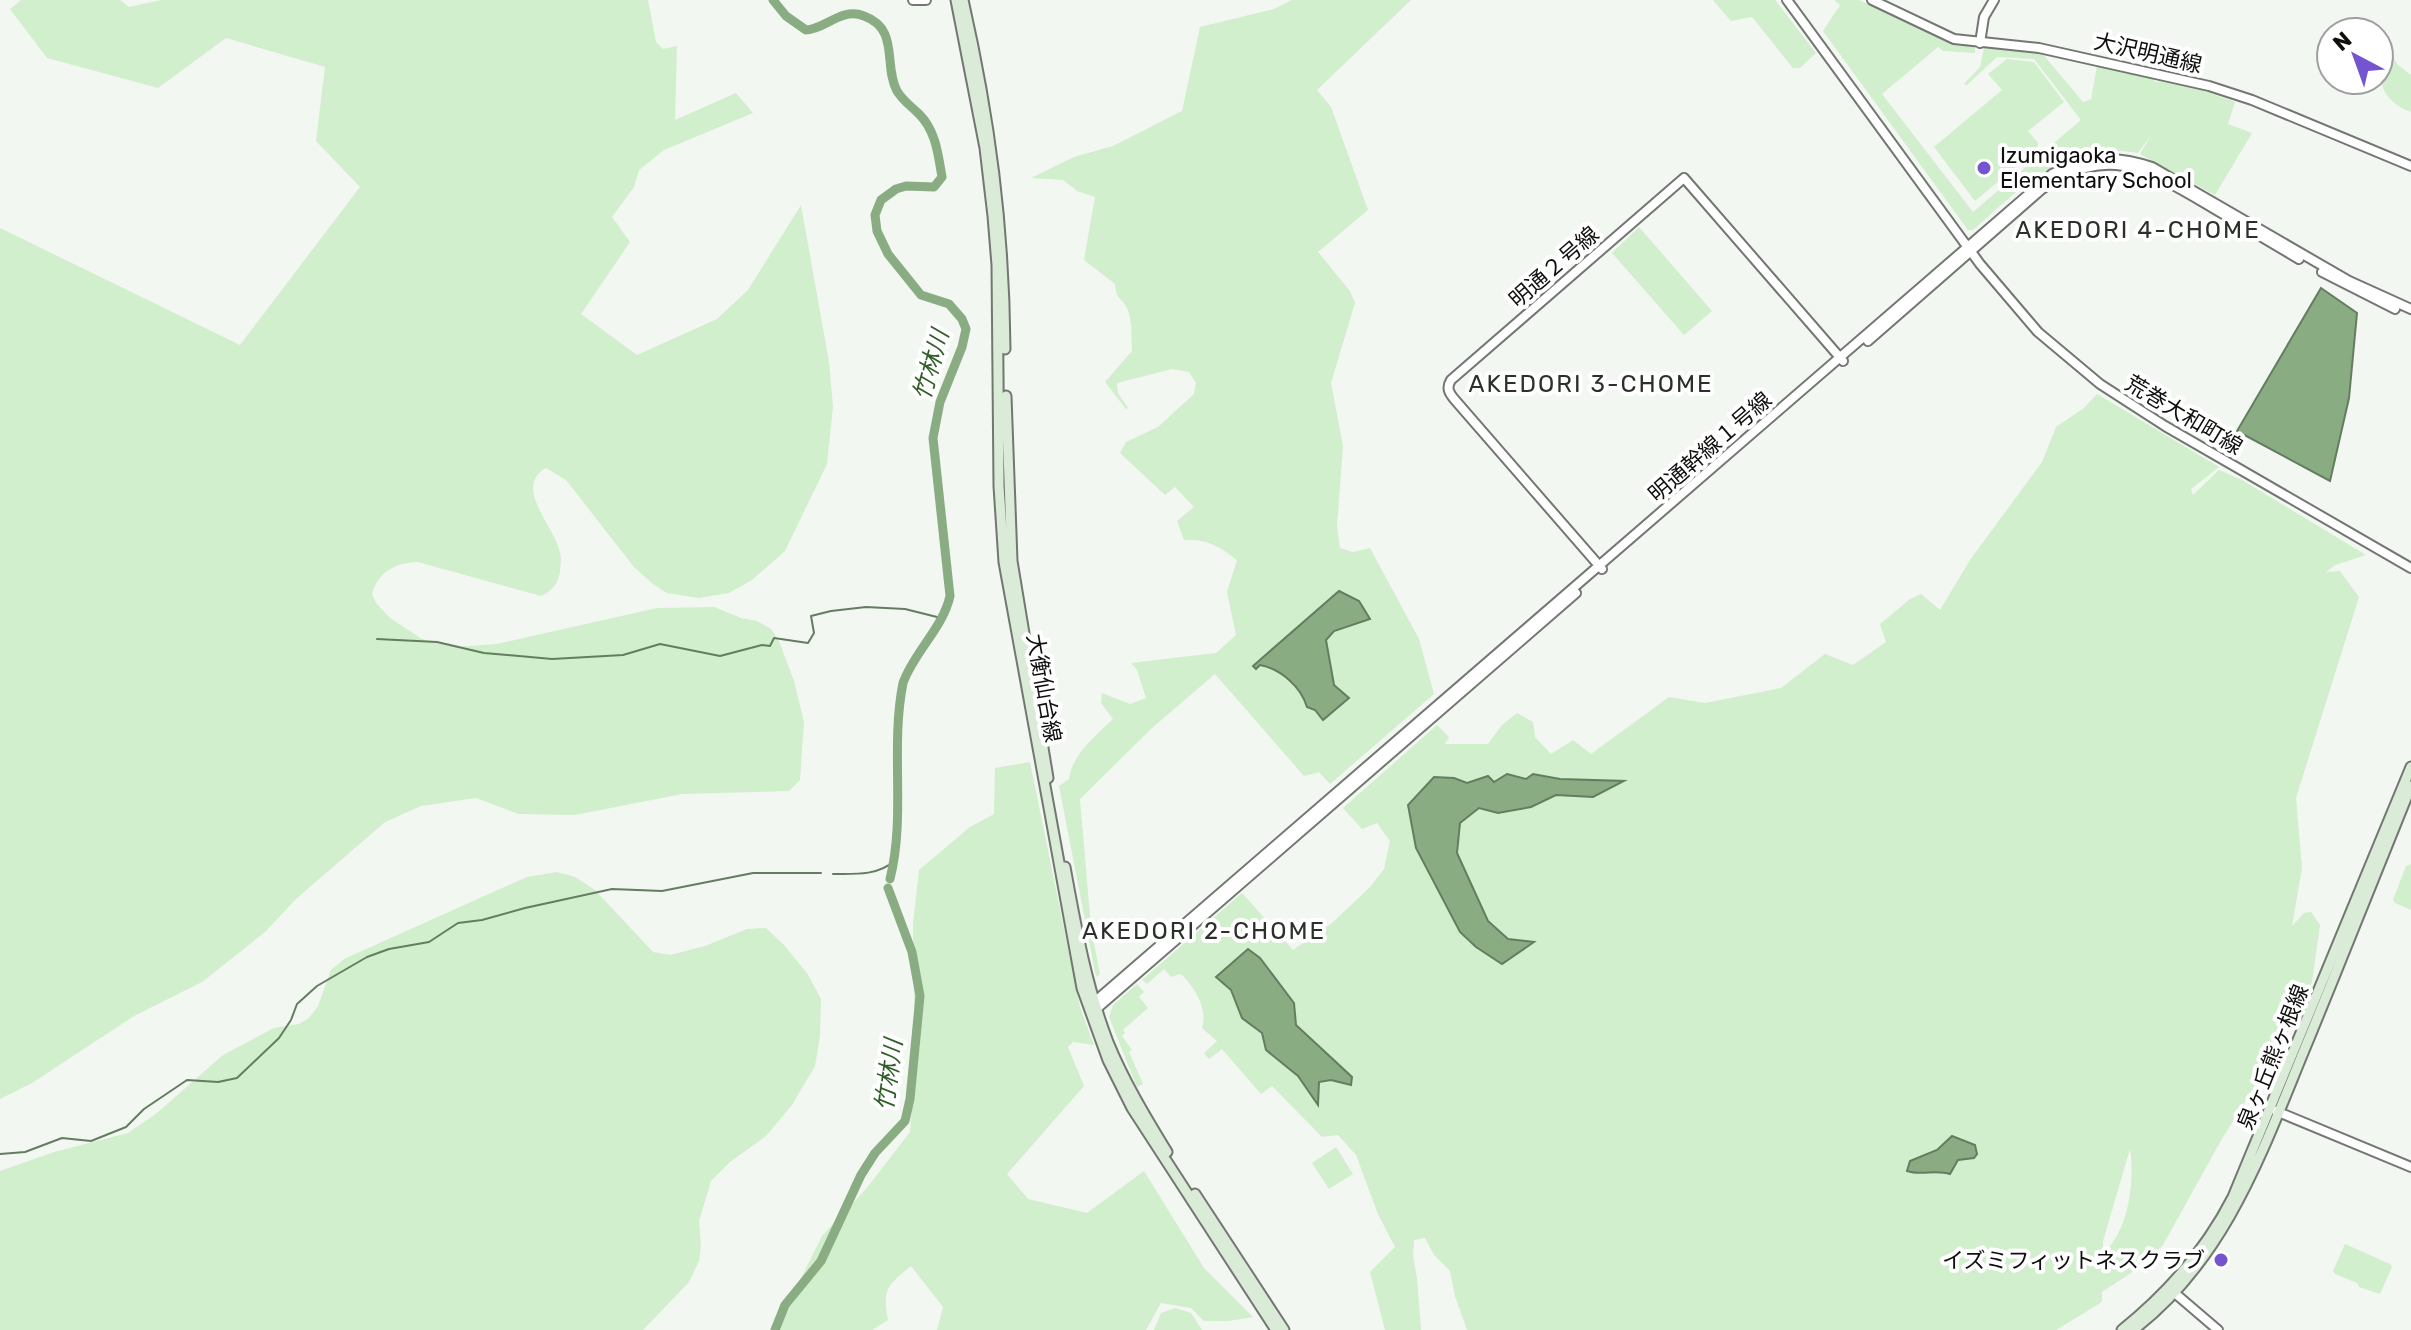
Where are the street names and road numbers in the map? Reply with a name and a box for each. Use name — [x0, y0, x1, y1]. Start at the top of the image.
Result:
street label: 大沢明通線 — [2091, 27, 2205, 79]
street label: 明通２号線 — [1504, 221, 1604, 313]
street label: 荒巻大和町線 — [2120, 369, 2248, 461]
street label: 明通幹線１号線 — [1643, 386, 1777, 508]
street label: 大衡仙台線 — [1021, 631, 1067, 745]
street label: 泉ヶ丘熊ヶ根線 — [2232, 981, 2314, 1133]

